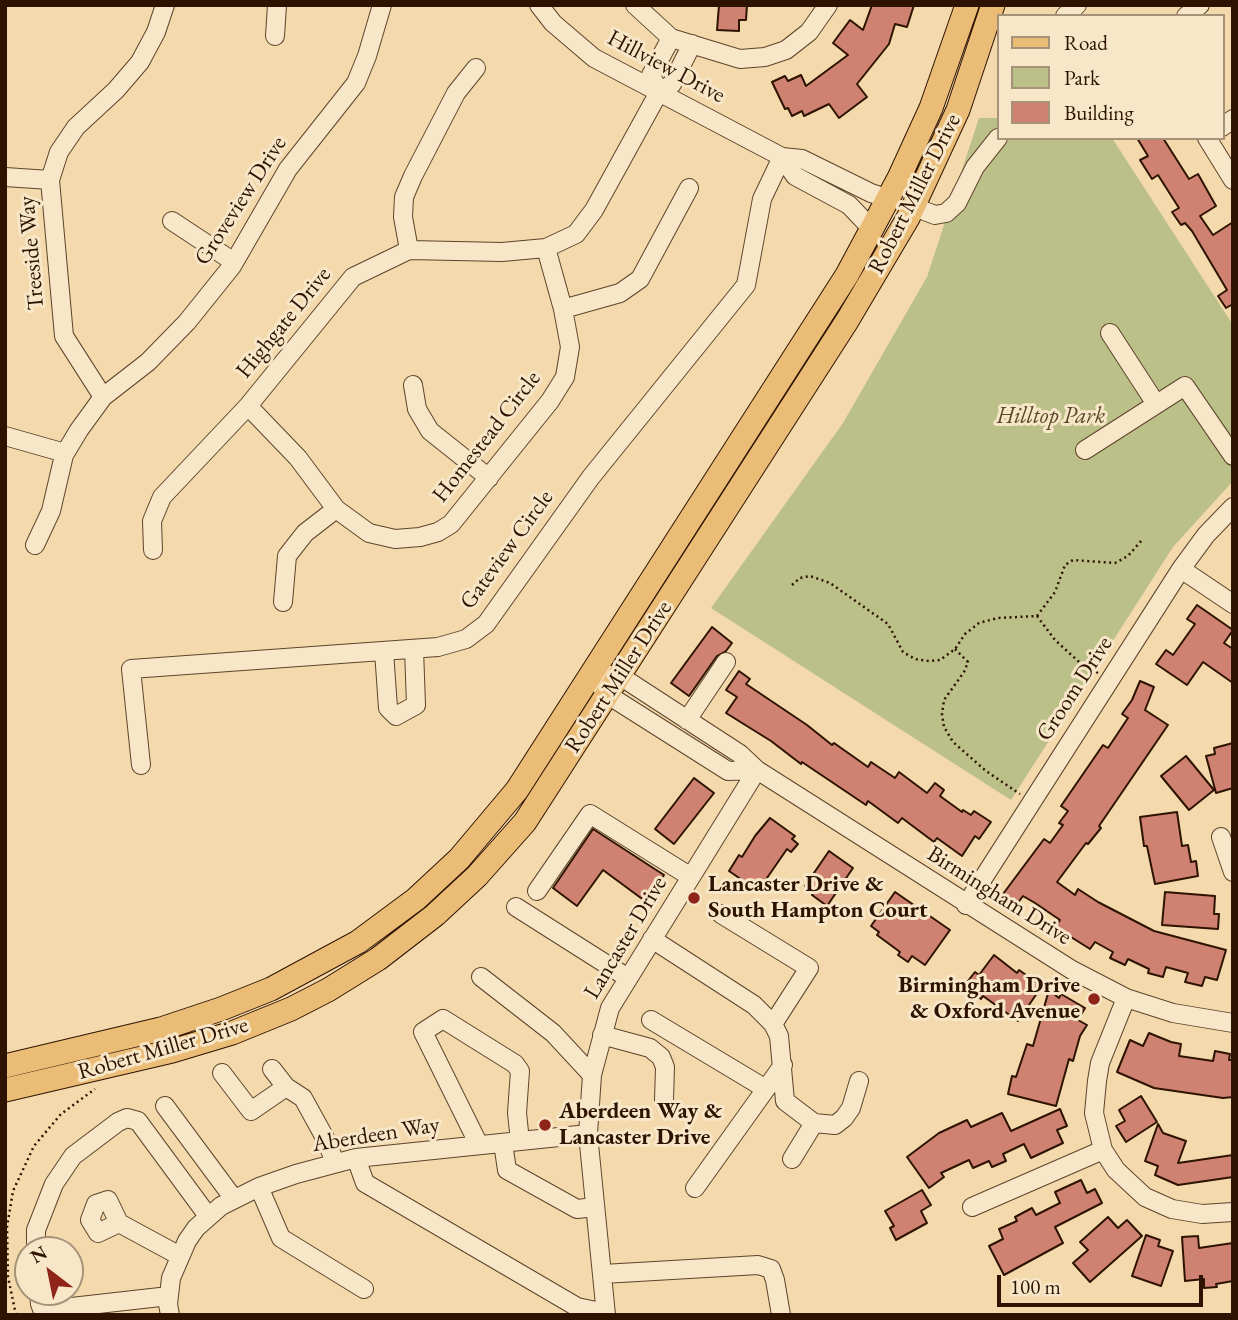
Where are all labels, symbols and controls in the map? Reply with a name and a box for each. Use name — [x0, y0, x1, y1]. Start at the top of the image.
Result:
legend — [996, 14, 1224, 140]
street label: Hillview Drive — [602, 24, 730, 110]
text: Road — [1064, 29, 1108, 56]
text: Park — [1064, 64, 1100, 91]
text: Building — [1064, 99, 1134, 126]
street label: Robert Miller Drive — [863, 109, 967, 279]
street label: Groveview Drive — [189, 131, 293, 271]
street label: Treeside Way — [13, 195, 51, 311]
street label: Highgate Drive — [231, 262, 337, 384]
street label: Homestead Circle — [427, 366, 547, 508]
park label: Hilltop Park — [997, 403, 1105, 431]
street label: Gateview Circle — [454, 485, 560, 615]
street label: Robert Miller Drive — [560, 596, 678, 758]
street label: Groom Drive — [1031, 632, 1119, 746]
street label: Birmingham Drive — [922, 841, 1076, 951]
place label: Lancaster Drive & South Hampton Court — [708, 871, 928, 925]
street label: Lancaster Drive — [579, 872, 673, 1004]
marker: Lancaster Drive & South Hampton Court — [686, 890, 702, 906]
place label: Birmingham Drive & Oxford Avenue — [898, 972, 1080, 1026]
marker: Birmingham Drive & Oxford Avenue — [1086, 991, 1102, 1007]
street label: Robert Miller Drive — [75, 1011, 251, 1087]
place label: Aberdeen Way & Lancaster Drive — [559, 1098, 722, 1152]
street label: Aberdeen Way — [310, 1111, 442, 1159]
marker: Aberdeen Way & Lancaster Drive — [537, 1117, 553, 1133]
north arrow — [14, 1236, 84, 1306]
text: N — [26, 1240, 52, 1269]
scale bar — [1000, 1260, 1206, 1304]
text: 100 m — [1010, 1273, 1061, 1300]

